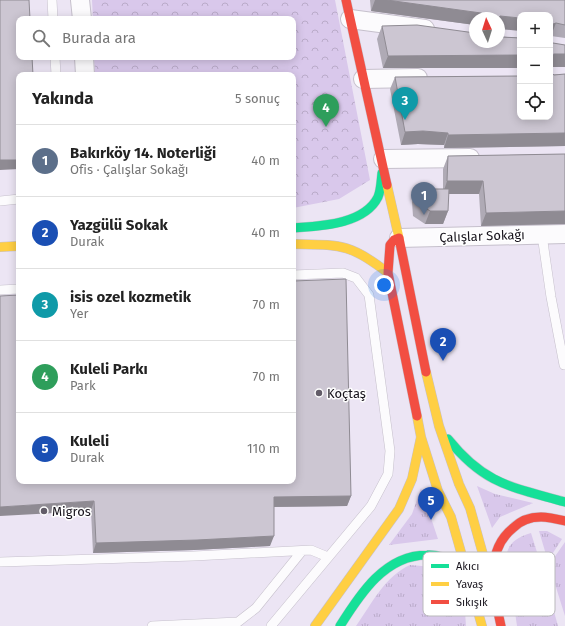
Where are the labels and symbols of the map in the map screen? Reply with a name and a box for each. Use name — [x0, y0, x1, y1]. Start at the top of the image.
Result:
north arrow — [469, 12, 505, 48]
pin: 3 — [392, 87, 418, 120]
pin: 4 — [313, 94, 339, 127]
pin: 1 — [411, 182, 437, 215]
street label: Çalışlar Sokağı — [439, 227, 525, 245]
your location — [374, 275, 394, 295]
pin: 2 — [430, 328, 456, 361]
place label: Koçtaş — [327, 386, 366, 401]
marker: Koçtaş — [314, 388, 324, 398]
pin: 5 — [418, 487, 444, 520]
place label: Migros — [52, 504, 91, 519]
marker: Migros — [39, 506, 49, 516]
legend — [423, 552, 555, 616]
text: Akıcı — [456, 560, 479, 573]
text: Yavaş — [456, 578, 483, 591]
text: Sıkışık — [456, 596, 488, 609]

